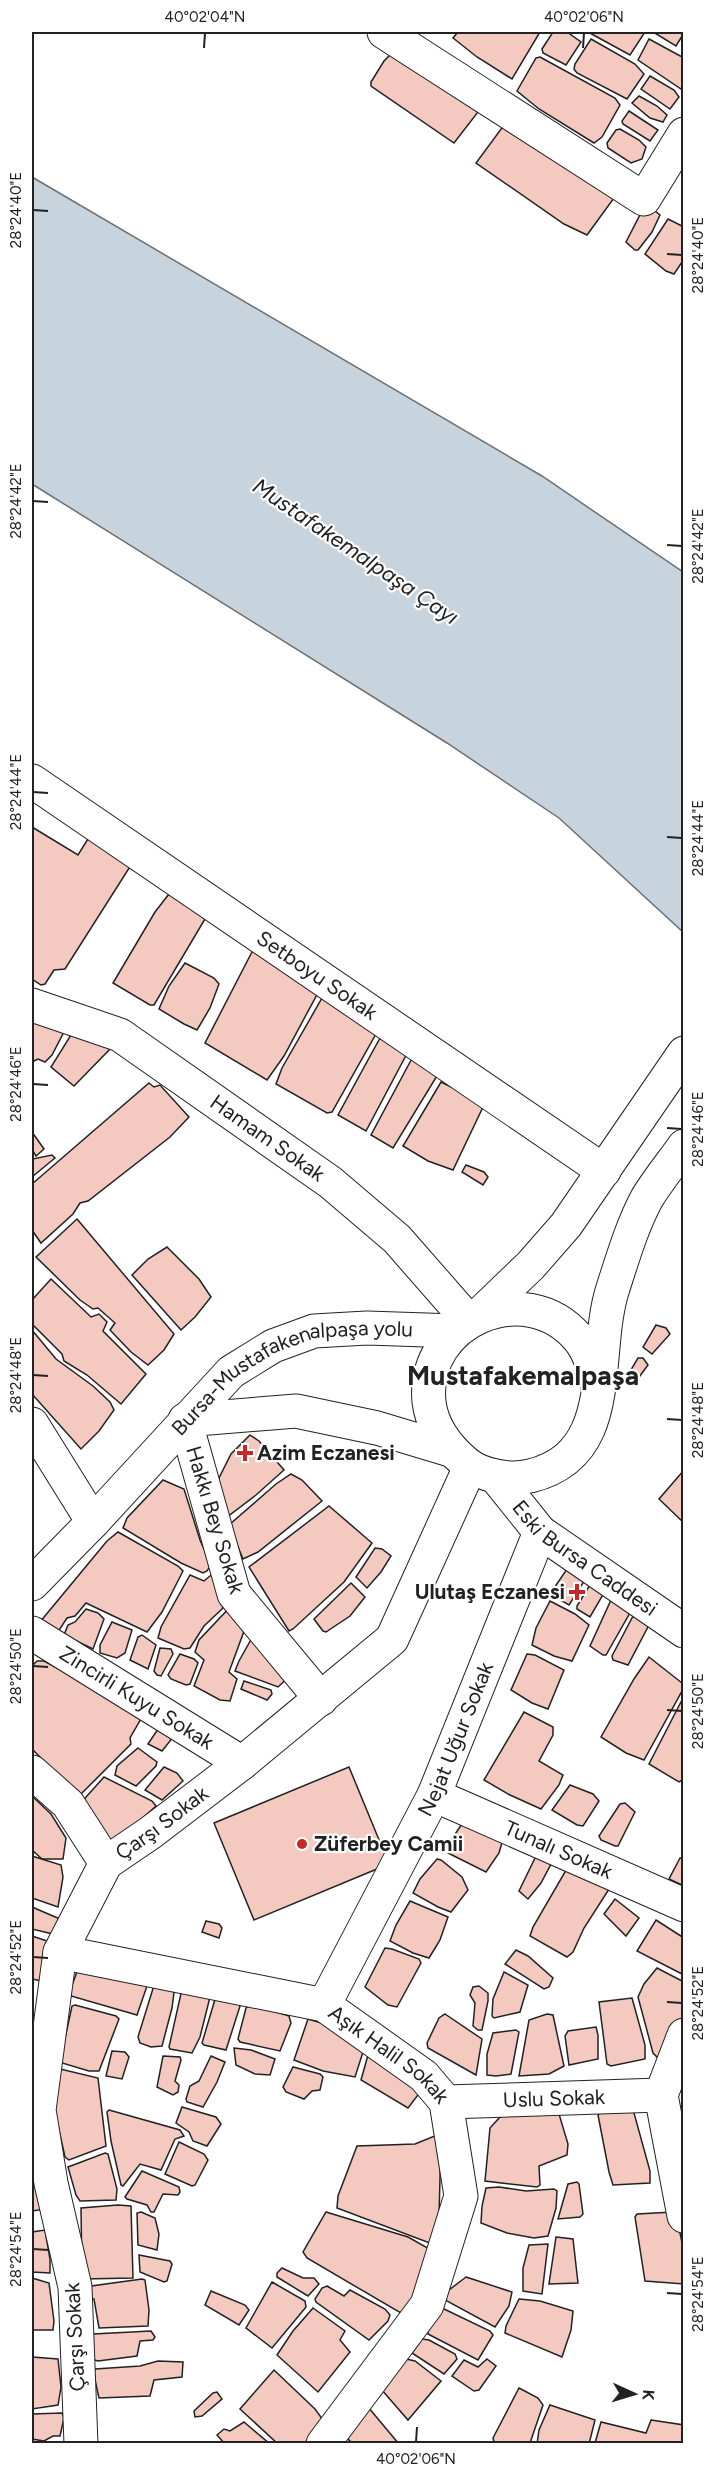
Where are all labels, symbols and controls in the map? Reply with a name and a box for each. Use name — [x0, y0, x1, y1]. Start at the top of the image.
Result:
text: 40°02'04"N — [165, 8, 245, 26]
text: 40°02'06"N — [544, 8, 624, 26]
text: 28°24'40"E — [7, 172, 25, 248]
text: 28°24'40"E — [689, 217, 707, 293]
text: 28°24'42"E — [7, 463, 25, 539]
water label: Mustafakemalpaşa Çayı — [248, 472, 464, 630]
text: 28°24'42"E — [689, 508, 707, 584]
text: 28°24'44"E — [7, 754, 25, 830]
text: 28°24'44"E — [689, 800, 707, 876]
street label: Setboyu Sokak — [252, 925, 383, 1025]
text: 28°24'46"E — [7, 1046, 25, 1122]
street label: Hamam Sokak — [206, 1089, 331, 1187]
text: 28°24'46"E — [689, 1091, 707, 1167]
street label: Bursa-Mustafakenalpaşa yolu — [166, 1315, 413, 1440]
text: 28°24'48"E — [7, 1337, 25, 1413]
district label: Mustafakemalpaşa — [407, 1359, 639, 1392]
text: 28°24'48"E — [689, 1382, 707, 1458]
place label: Azim Eczanesi — [257, 1440, 395, 1465]
street label: Hakkı Bey Sokak — [181, 1443, 250, 1597]
marker: Azim Eczanesi — [238, 1446, 252, 1460]
street label: Eski Bursa Caddesi — [507, 1495, 662, 1621]
place label: Ulutaş Eczanesi — [415, 1579, 565, 1604]
marker: Ulutaş Eczanesi — [570, 1585, 584, 1599]
text: 28°24'50"E — [7, 1628, 25, 1704]
street label: Zincirli Kuyu Sokak — [55, 1640, 219, 1755]
street label: Nejat Uğur Sokak — [412, 1658, 499, 1820]
text: 28°24'50"E — [689, 1673, 707, 1749]
street label: Çarşı Sokak — [110, 1780, 213, 1865]
street label: Tunalı Sokak — [501, 1815, 617, 1884]
place label: Züferbey Camii — [314, 1831, 463, 1856]
marker: Züferbey Camii — [295, 1837, 309, 1851]
text: 28°24'52"E — [7, 1920, 25, 1994]
text: 28°24'52"E — [689, 1966, 707, 2040]
street label: Aşık Halil Sokak — [324, 1999, 455, 2109]
street label: Uslu Sokak — [502, 2084, 606, 2112]
text: 28°24'54"E — [7, 2211, 25, 2287]
text: 28°24'54"E — [689, 2256, 707, 2332]
street label: Çarşı Sokak — [59, 2281, 90, 2392]
north arrow — [604, 2364, 664, 2424]
text: K — [639, 2389, 658, 2401]
text: 40°02'06"N — [376, 2450, 456, 2468]

